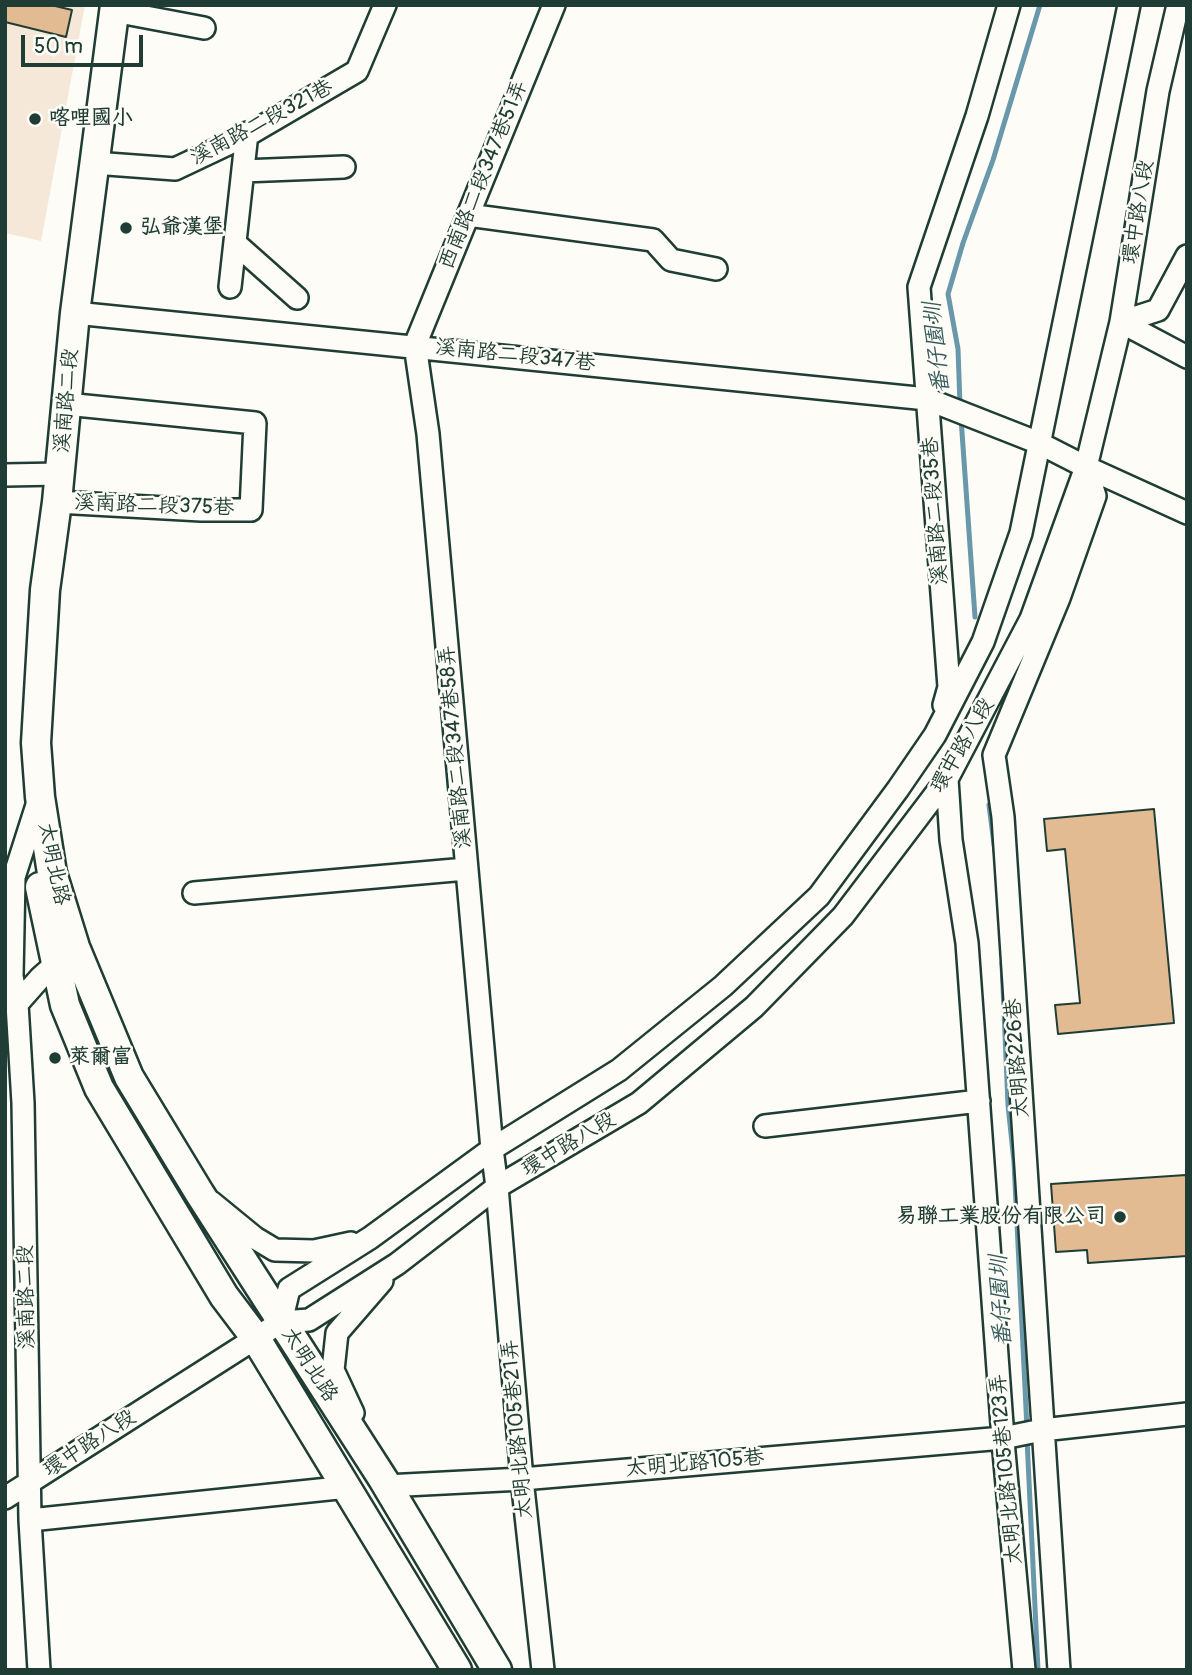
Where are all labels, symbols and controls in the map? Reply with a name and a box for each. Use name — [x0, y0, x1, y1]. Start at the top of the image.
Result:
scale bar — [24, 21, 147, 65]
text: 50 m — [34, 33, 83, 60]
street label: 溪南路二段321巷 — [186, 75, 338, 171]
street label: 西南路二段347巷51弄 — [435, 77, 533, 273]
place label: 喀哩國小 — [49, 106, 133, 132]
marker: 喀哩國小 — [27, 111, 43, 127]
street label: 環中路八段 — [1118, 158, 1160, 266]
place label: 弘爺漢堡 — [140, 215, 224, 241]
marker: 弘爺漢堡 — [118, 220, 134, 236]
water label: 番仔園圳 — [919, 301, 957, 395]
street label: 溪南路二段347巷 — [434, 335, 596, 377]
street label: 溪南路二段 — [50, 348, 84, 454]
street label: 溪南路二段35巷 — [918, 436, 954, 586]
street label: 溪南路二段375巷 — [74, 491, 234, 521]
street label: 溪南路二段347巷58弄 — [435, 644, 477, 850]
street label: 環中路八段 — [926, 694, 1000, 798]
street label: 太明北路 — [32, 820, 74, 908]
street label: 太明路226巷 — [1001, 997, 1035, 1119]
place label: 萊爾富 — [69, 1045, 132, 1071]
marker: 萊爾富 — [47, 1050, 63, 1066]
street label: 環中路八段 — [518, 1107, 620, 1183]
place label: 易聯工業股份有限公司 — [896, 1204, 1106, 1230]
marker: 易聯工業股份有限公司 — [1112, 1209, 1128, 1225]
street label: 溪南路二段 — [13, 1244, 41, 1350]
water label: 番仔園圳 — [986, 1254, 1018, 1348]
street label: 太明北路 — [276, 1323, 342, 1407]
street label: 太明北路105巷21弄 — [498, 1338, 538, 1520]
street label: 太明北路105巷123弄 — [986, 1373, 1028, 1565]
street label: 環中路八段 — [39, 1405, 141, 1483]
street label: 太明北路105巷 — [625, 1445, 765, 1483]

